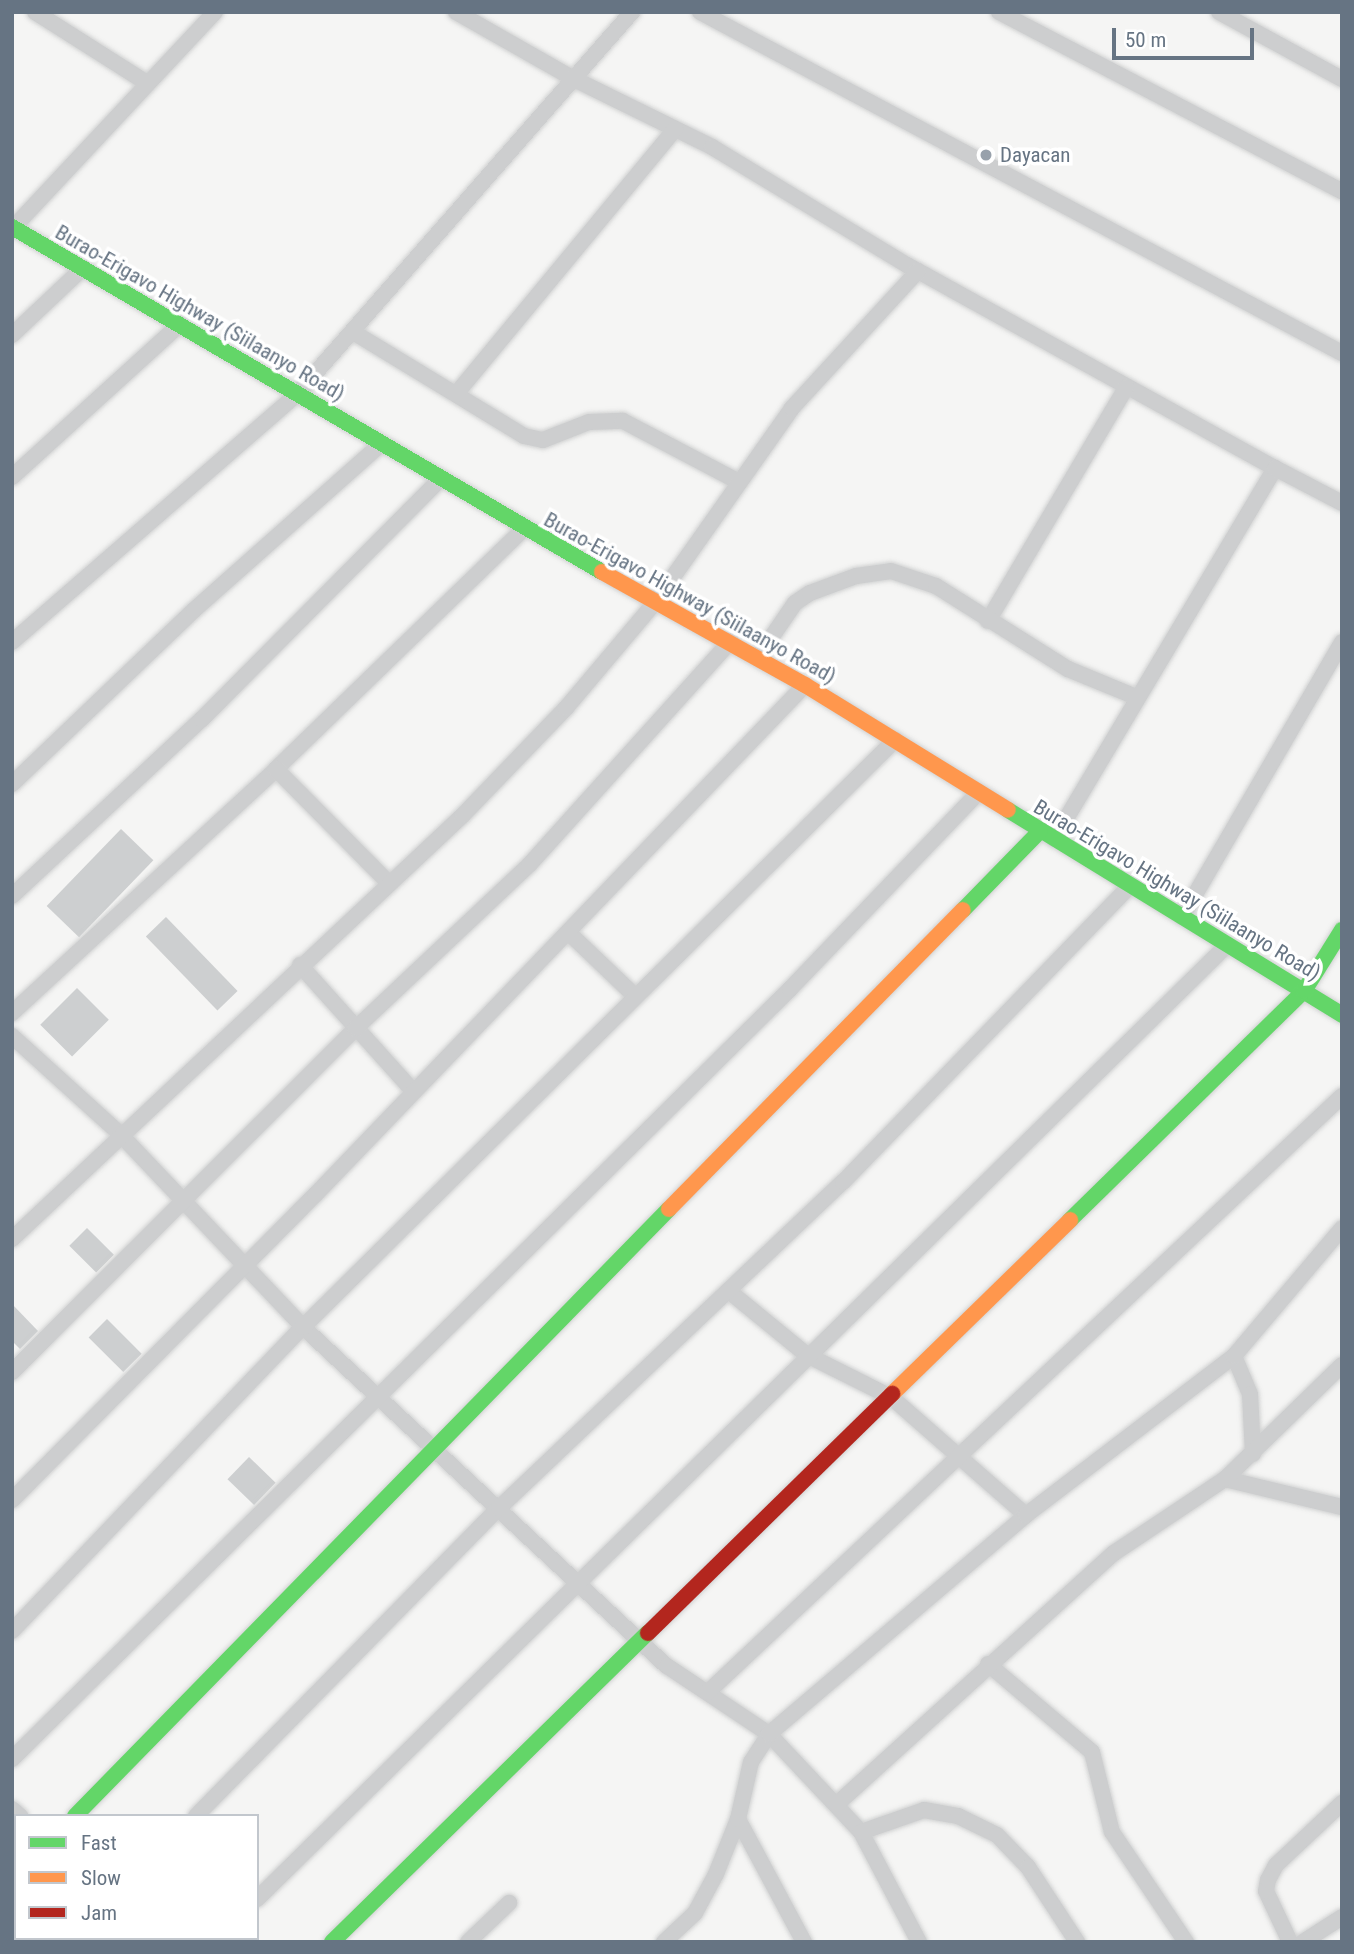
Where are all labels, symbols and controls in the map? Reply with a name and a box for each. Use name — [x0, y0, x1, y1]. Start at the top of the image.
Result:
scale bar — [1116, 14, 1258, 58]
text: 50 m — [1125, 28, 1166, 52]
place label: Dayacan — [1000, 142, 1070, 168]
marker: Dayacan — [978, 147, 994, 163]
street label: Burao-Erigavo Highway (Siilaanyo Road) — [51, 220, 349, 406]
street label: Burao-Erigavo Highway (Siilaanyo Road) — [540, 507, 840, 689]
street label: Burao-Erigavo Highway (Siilaanyo Road) — [1029, 794, 1325, 986]
legend — [14, 1814, 259, 1940]
text: Fast — [81, 1831, 117, 1855]
text: Slow — [81, 1866, 121, 1890]
text: Jam — [81, 1901, 117, 1925]

